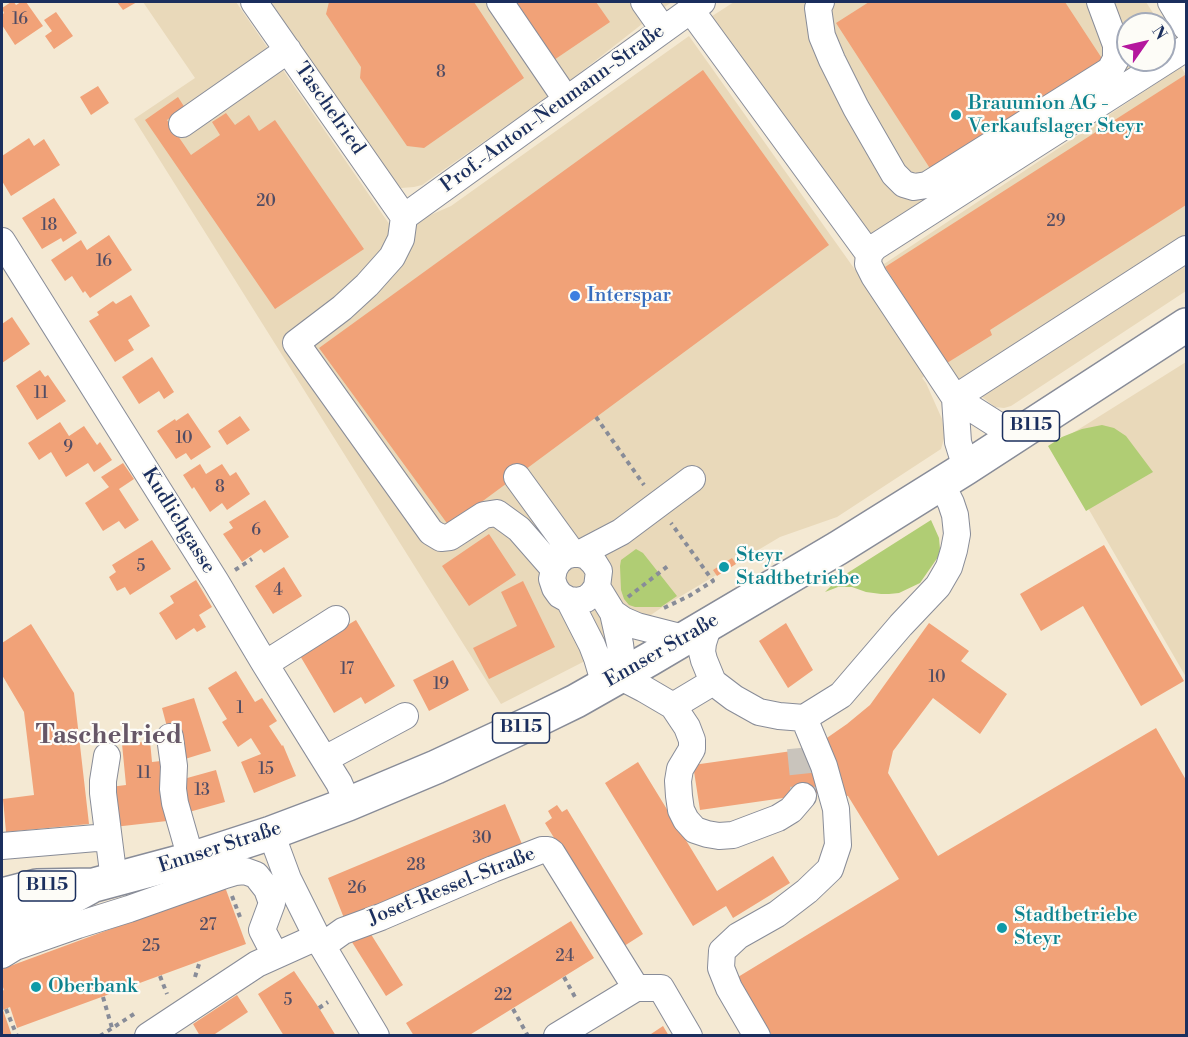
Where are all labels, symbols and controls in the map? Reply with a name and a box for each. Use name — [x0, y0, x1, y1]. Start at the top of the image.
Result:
house number: 16 — [12, 10, 28, 30]
north arrow — [1116, 12, 1176, 72]
street label: Prof.-Anton-Neumann-Straße — [436, 20, 670, 198]
text: N — [1147, 22, 1171, 44]
street label: Taschelried — [289, 58, 369, 160]
house number: 8 — [436, 63, 446, 83]
place label: Brauunion AG - Verkaufslager Steyr — [968, 92, 1144, 139]
marker: Brauunion AG - Verkaufslager Steyr — [949, 108, 963, 122]
house number: 20 — [256, 192, 276, 212]
house number: 29 — [1047, 212, 1065, 232]
house number: 18 — [41, 216, 57, 236]
house number: 16 — [96, 252, 112, 272]
place label: Interspar — [587, 284, 671, 308]
marker: Interspar — [568, 289, 582, 303]
house number: 11 — [34, 384, 48, 404]
road number: B115 — [1002, 411, 1060, 441]
house number: 10 — [176, 429, 192, 449]
house number: 9 — [63, 438, 73, 458]
street label: Kudlichgasse — [136, 464, 220, 578]
house number: 8 — [215, 478, 225, 498]
house number: 6 — [251, 521, 261, 541]
place label: Steyr Stadtbetriebe — [736, 544, 859, 591]
house number: 5 — [137, 557, 145, 577]
marker: Steyr Stadtbetriebe — [717, 560, 731, 574]
house number: 4 — [273, 581, 283, 601]
street label: Ennser Straße — [601, 609, 723, 693]
house number: 17 — [340, 660, 354, 680]
house number: 10 — [929, 668, 945, 688]
house number: 19 — [433, 675, 449, 695]
house number: 1 — [237, 699, 243, 719]
road number: B115 — [492, 713, 550, 743]
district label: Taschelried — [36, 721, 182, 753]
house number: 15 — [258, 760, 274, 780]
house number: 11 — [137, 764, 151, 784]
house number: 13 — [194, 781, 210, 801]
street label: Ennser Straße — [156, 817, 284, 879]
house number: 30 — [472, 829, 492, 849]
street label: Josef-Ressel-Straße — [365, 843, 539, 931]
house number: 28 — [407, 856, 425, 876]
road number: B115 — [18, 871, 76, 901]
house number: 26 — [348, 879, 366, 899]
place label: Stadtbetriebe Steyr — [1014, 904, 1137, 951]
house number: 27 — [199, 916, 217, 936]
marker: Stadtbetriebe Steyr — [995, 921, 1009, 935]
house number: 25 — [142, 937, 160, 957]
house number: 24 — [556, 947, 574, 967]
place label: Oberbank — [48, 975, 137, 999]
marker: Oberbank — [29, 980, 43, 994]
house number: 22 — [494, 986, 512, 1006]
house number: 5 — [284, 991, 292, 1011]

